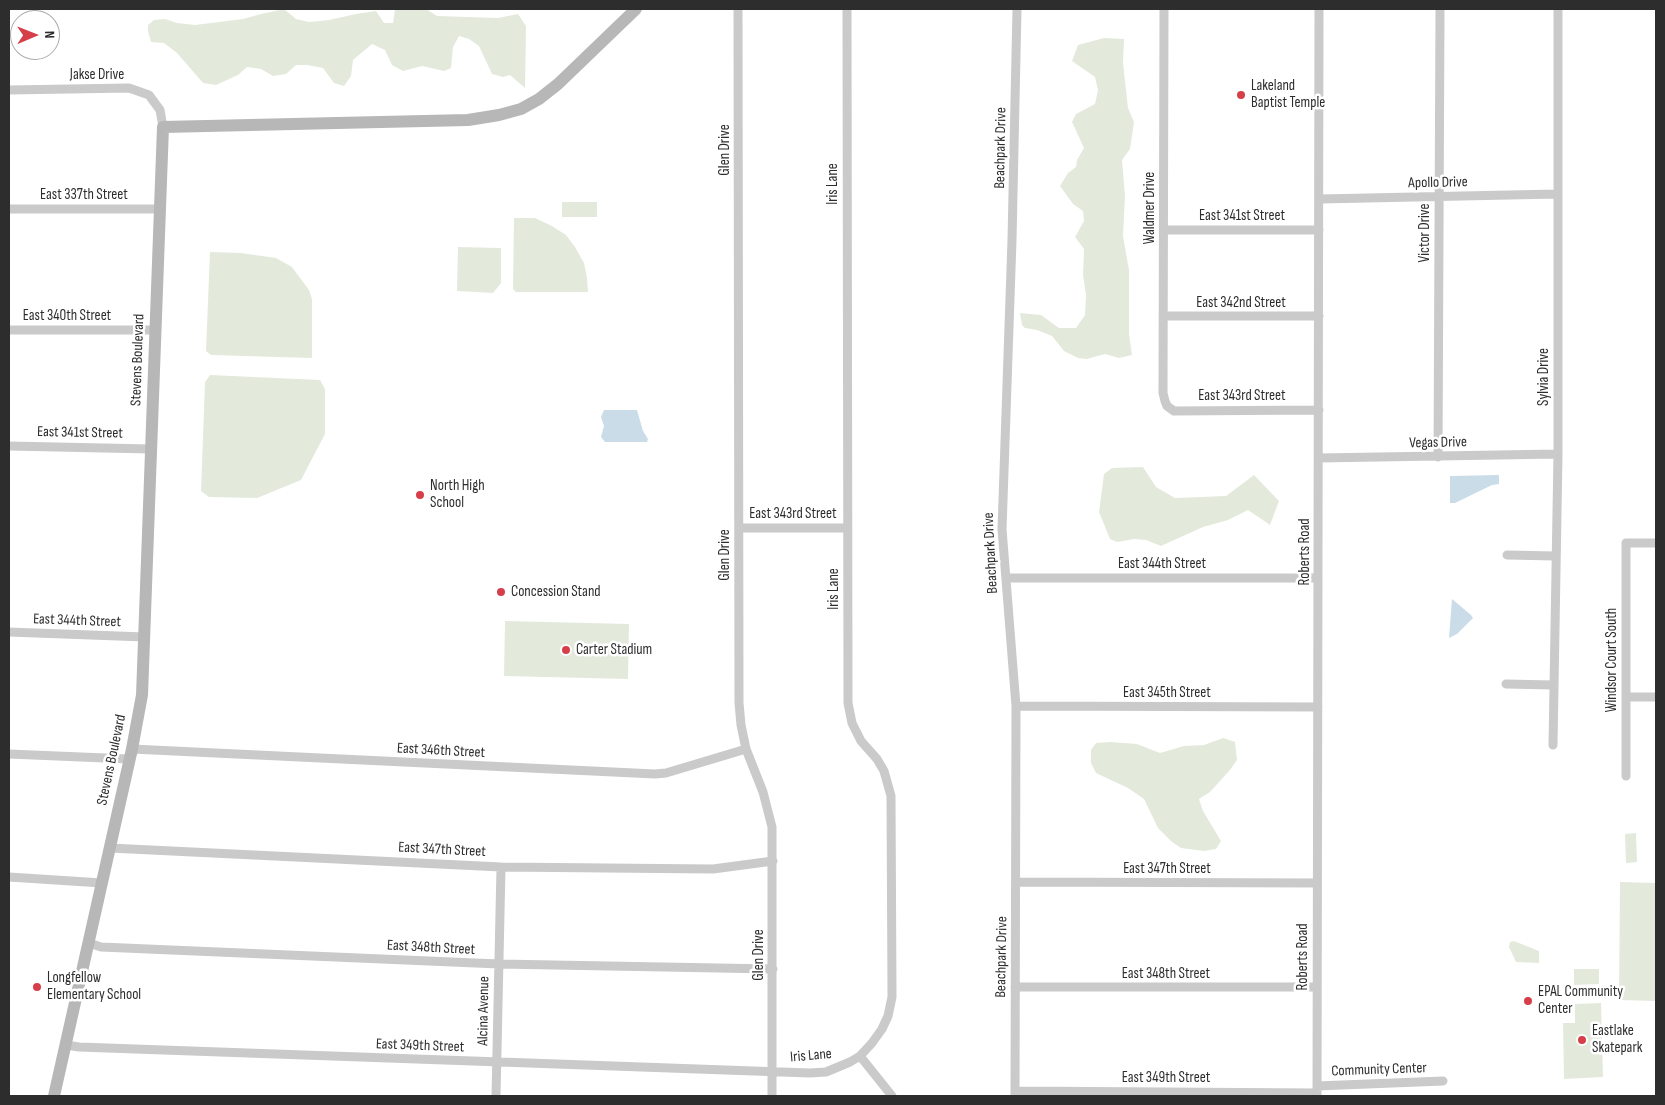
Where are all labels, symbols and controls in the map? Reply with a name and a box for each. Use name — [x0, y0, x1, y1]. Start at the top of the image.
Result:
north arrow — [10, 10, 60, 60]
text: N — [41, 31, 58, 39]
street label: Jakse Drive — [70, 66, 124, 84]
place label: Lakeland Baptist Temple — [1251, 77, 1325, 112]
marker: Lakeland Baptist Temple — [1235, 89, 1247, 101]
street label: Beachpark Drive — [991, 107, 1011, 189]
street label: Glen Drive — [716, 124, 734, 176]
street label: Iris Lane — [824, 163, 842, 205]
street label: Waldmer Drive — [1141, 172, 1159, 244]
street label: Apollo Drive — [1408, 173, 1468, 193]
street label: East 337th Street — [40, 186, 128, 204]
street label: Victor Drive — [1416, 203, 1434, 263]
street label: East 341st Street — [1199, 207, 1285, 225]
street label: East 342nd Street — [1196, 294, 1286, 312]
street label: East 340th Street — [23, 307, 111, 325]
street label: Stevens Boulevard — [127, 314, 149, 406]
street label: Sylvia Drive — [1535, 348, 1553, 406]
street label: East 343rd Street — [1198, 387, 1286, 405]
street label: East 341st Street — [37, 423, 123, 443]
street label: Vegas Drive — [1409, 433, 1467, 453]
place label: North High School — [430, 477, 485, 512]
marker: North High School — [414, 489, 426, 501]
street label: East 343rd Street — [749, 505, 837, 523]
street label: Beachpark Drive — [980, 512, 1002, 594]
street label: Roberts Road — [1296, 519, 1314, 585]
street label: Glen Drive — [716, 529, 734, 581]
street label: East 344th Street — [1118, 555, 1206, 573]
street label: Iris Lane — [825, 568, 843, 610]
place label: Concession Stand — [511, 583, 601, 601]
marker: Concession Stand — [495, 586, 507, 598]
street label: Windsor Court South — [1603, 608, 1621, 712]
street label: East 344th Street — [33, 610, 121, 632]
place label: Carter Stadium — [576, 641, 652, 659]
marker: Carter Stadium — [560, 644, 572, 656]
street label: East 345th Street — [1123, 684, 1211, 702]
street label: Stevens Boulevard — [94, 713, 130, 807]
street label: East 346th Street — [396, 740, 486, 762]
street label: East 347th Street — [398, 839, 486, 861]
street label: East 347th Street — [1123, 860, 1211, 878]
street label: Beachpark Drive — [992, 916, 1012, 998]
street label: Roberts Road — [1294, 924, 1312, 990]
street label: Glen Drive — [750, 929, 768, 981]
street label: East 348th Street — [386, 937, 476, 959]
street label: East 348th Street — [1122, 965, 1210, 983]
place label: Longfellow Elementary School — [47, 969, 141, 1004]
street label: Alcina Avenue — [474, 976, 494, 1046]
marker: Longfellow Elementary School — [31, 981, 43, 993]
place label: EPAL Community Center — [1538, 983, 1623, 1018]
marker: EPAL Community Center — [1522, 995, 1534, 1007]
place label: Eastlake Skatepark — [1592, 1022, 1642, 1057]
marker: Eastlake Skatepark — [1576, 1034, 1588, 1046]
street label: East 349th Street — [375, 1035, 465, 1057]
street label: Iris Lane — [789, 1045, 833, 1067]
street label: Community Center — [1331, 1059, 1427, 1081]
street label: East 349th Street — [1122, 1069, 1210, 1087]

